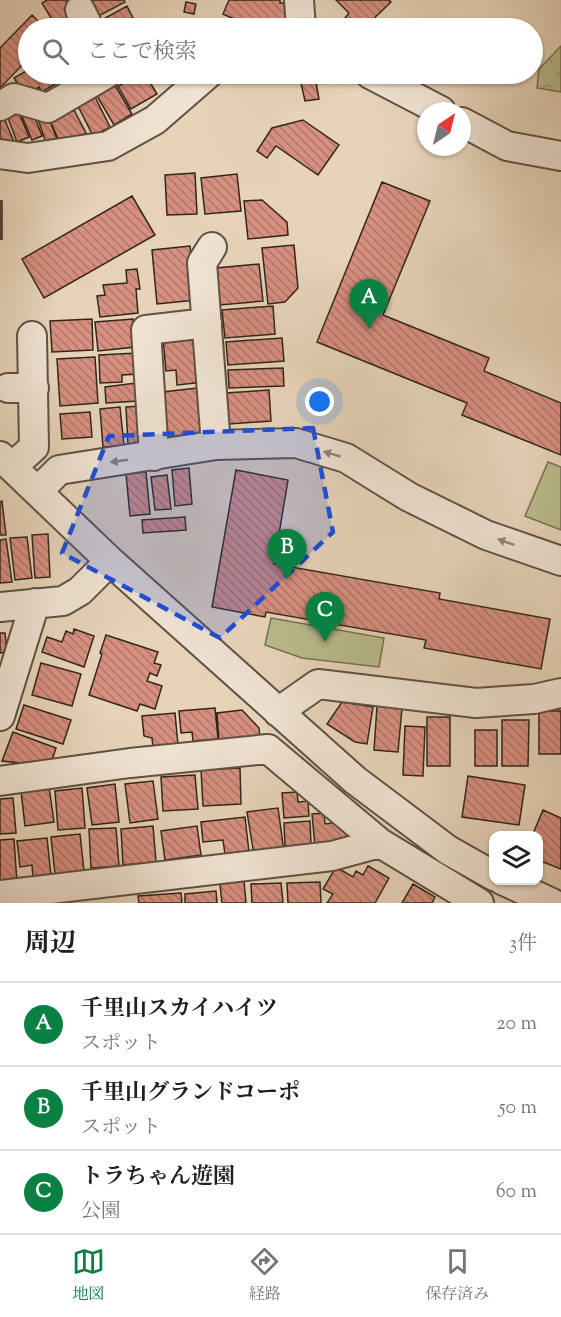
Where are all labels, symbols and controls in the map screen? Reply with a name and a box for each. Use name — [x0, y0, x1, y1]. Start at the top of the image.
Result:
search box — [18, 18, 543, 84]
icon: search — [39, 35, 72, 68]
text: ここで検索 — [87, 37, 197, 69]
north arrow — [417, 102, 471, 156]
pin: A — [350, 280, 388, 329]
your location — [305, 387, 334, 416]
one-way arrow — [323, 449, 341, 458]
one-way arrow — [110, 457, 129, 466]
pin: B — [268, 530, 306, 579]
one-way arrow — [497, 536, 515, 546]
pin: C — [306, 592, 344, 642]
map controls — [489, 831, 543, 885]
button: layers — [489, 831, 543, 885]
text: 周辺 — [24, 926, 76, 963]
text: 3件 — [509, 930, 537, 959]
text: 千里山スカイハイツ — [81, 994, 278, 1026]
text: A — [35, 1010, 52, 1039]
text: 20 m — [496, 1010, 537, 1039]
text: スポット — [81, 1030, 161, 1059]
text: 千里山グランドコーポ — [81, 1078, 300, 1110]
text: B — [37, 1094, 50, 1123]
text: 50 m — [499, 1094, 537, 1123]
text: スポット — [81, 1114, 161, 1143]
text: トラちゃん遊園 — [81, 1162, 235, 1194]
text: C — [35, 1178, 52, 1207]
text: 60 m — [496, 1178, 537, 1207]
text: 公園 — [81, 1198, 121, 1227]
tab: 地図 — [72, 1245, 105, 1307]
tab: 経路 — [248, 1245, 281, 1307]
tab: 保存済み — [425, 1245, 489, 1307]

